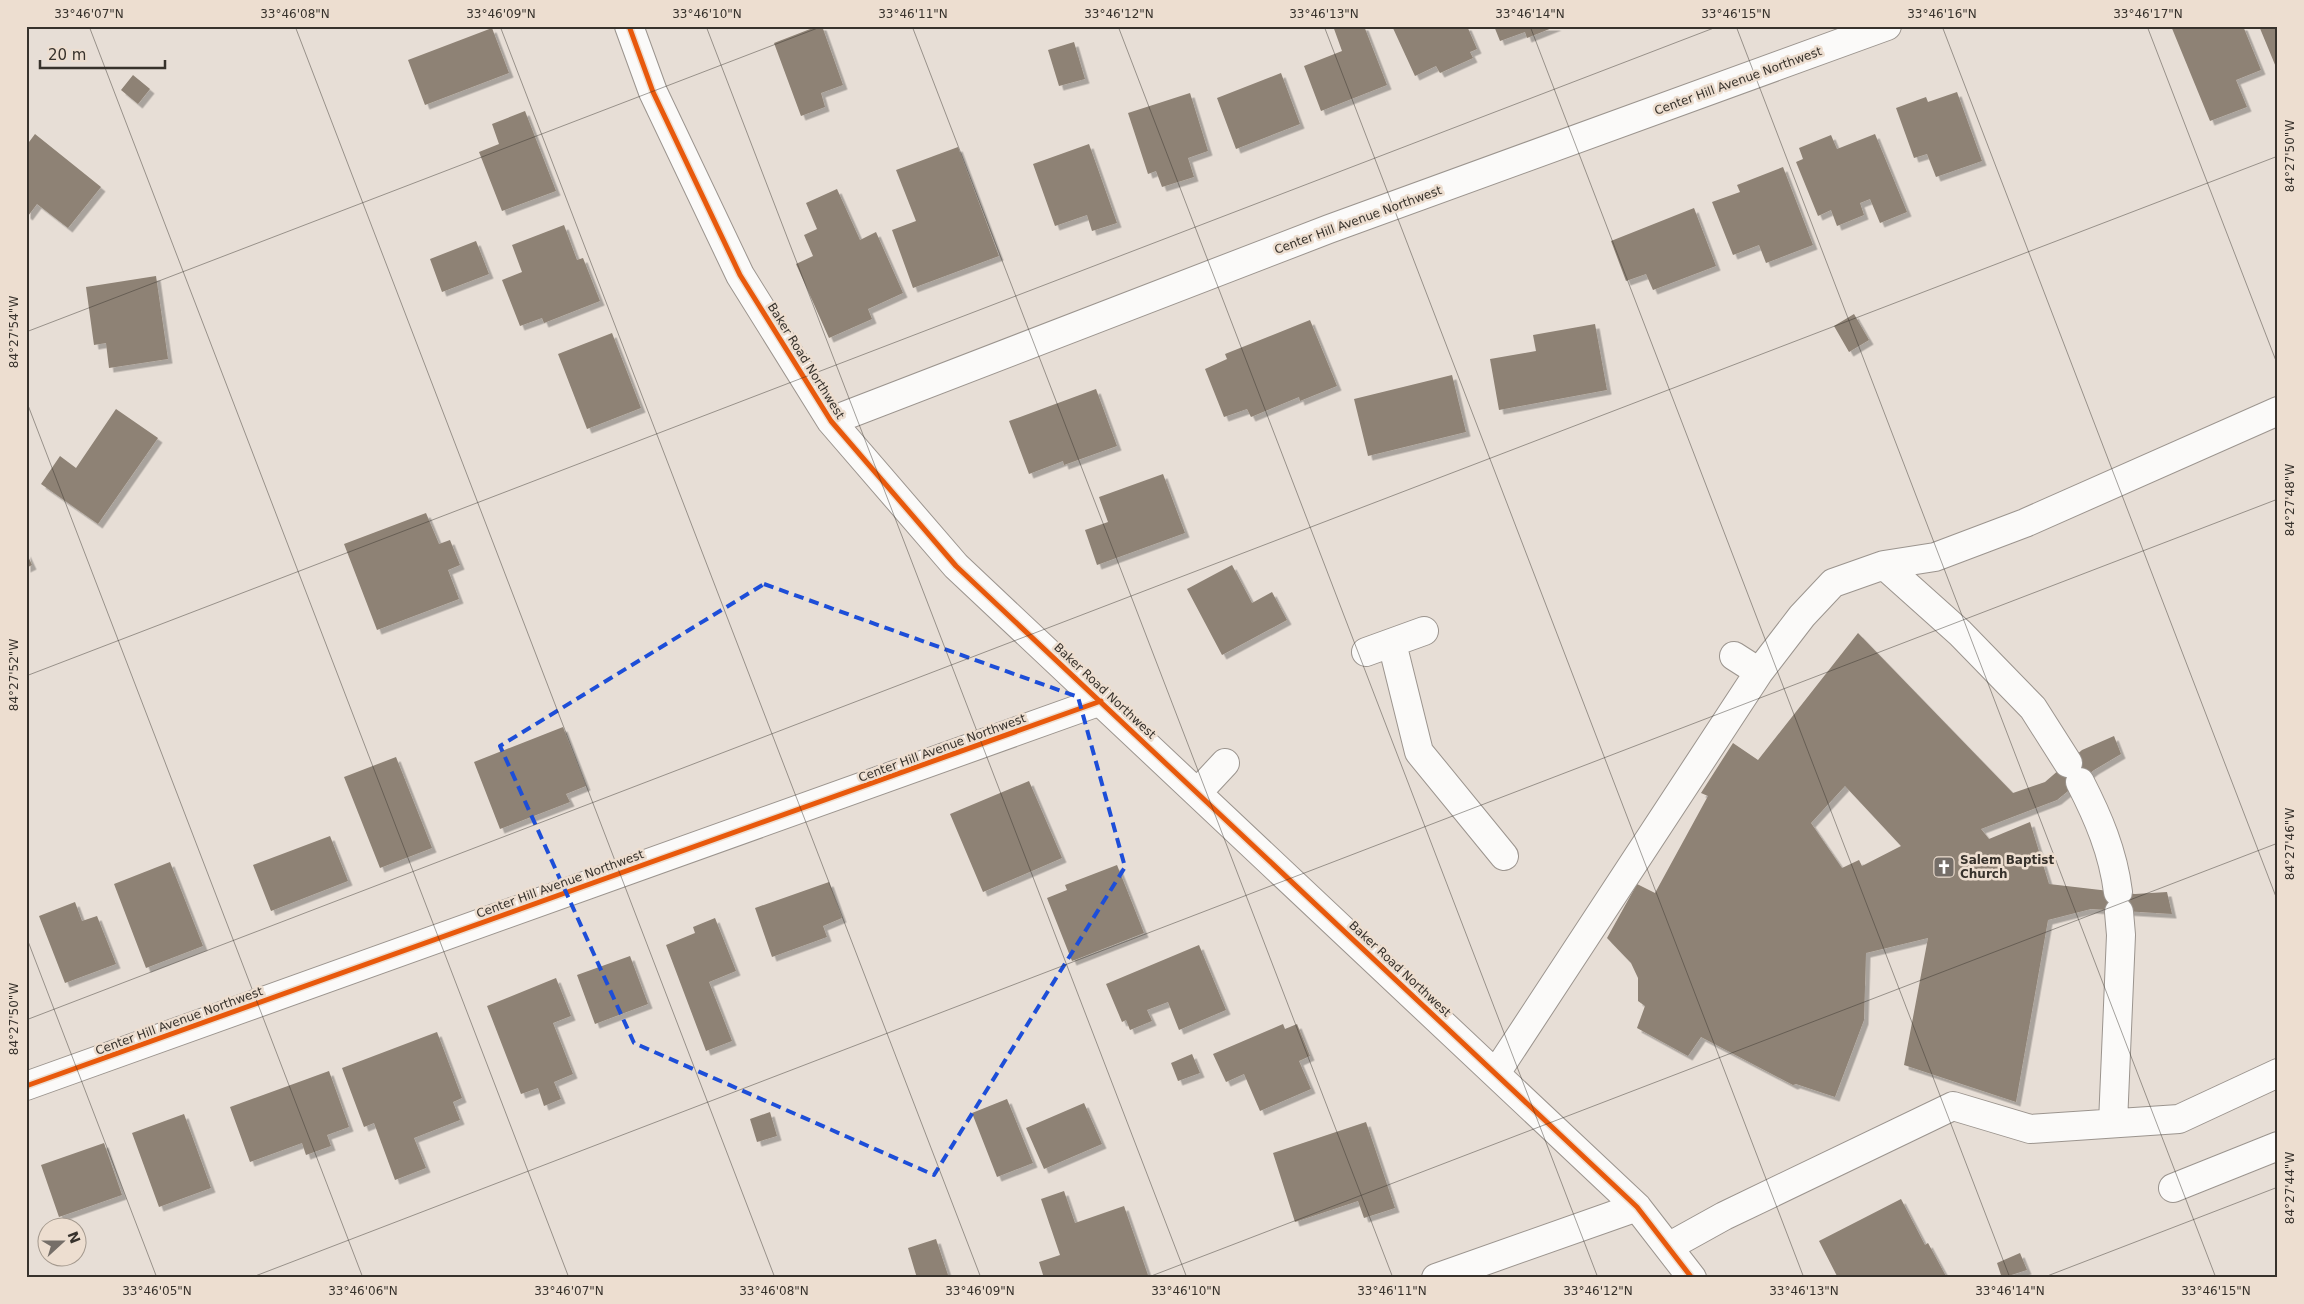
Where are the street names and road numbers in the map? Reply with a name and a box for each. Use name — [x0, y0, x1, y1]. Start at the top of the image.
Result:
street label: Center Hill Avenue Northwest — [1652, 44, 1824, 118]
street label: Center Hill Avenue Northwest — [1272, 183, 1444, 257]
street label: Baker Road Northwest — [765, 301, 848, 422]
street label: Baker Road Northwest — [1051, 640, 1159, 742]
street label: Center Hill Avenue Northwest — [856, 711, 1028, 785]
street label: Center Hill Avenue Northwest — [474, 847, 646, 921]
street label: Baker Road Northwest — [1346, 918, 1454, 1020]
street label: Center Hill Avenue Northwest — [93, 984, 265, 1058]

